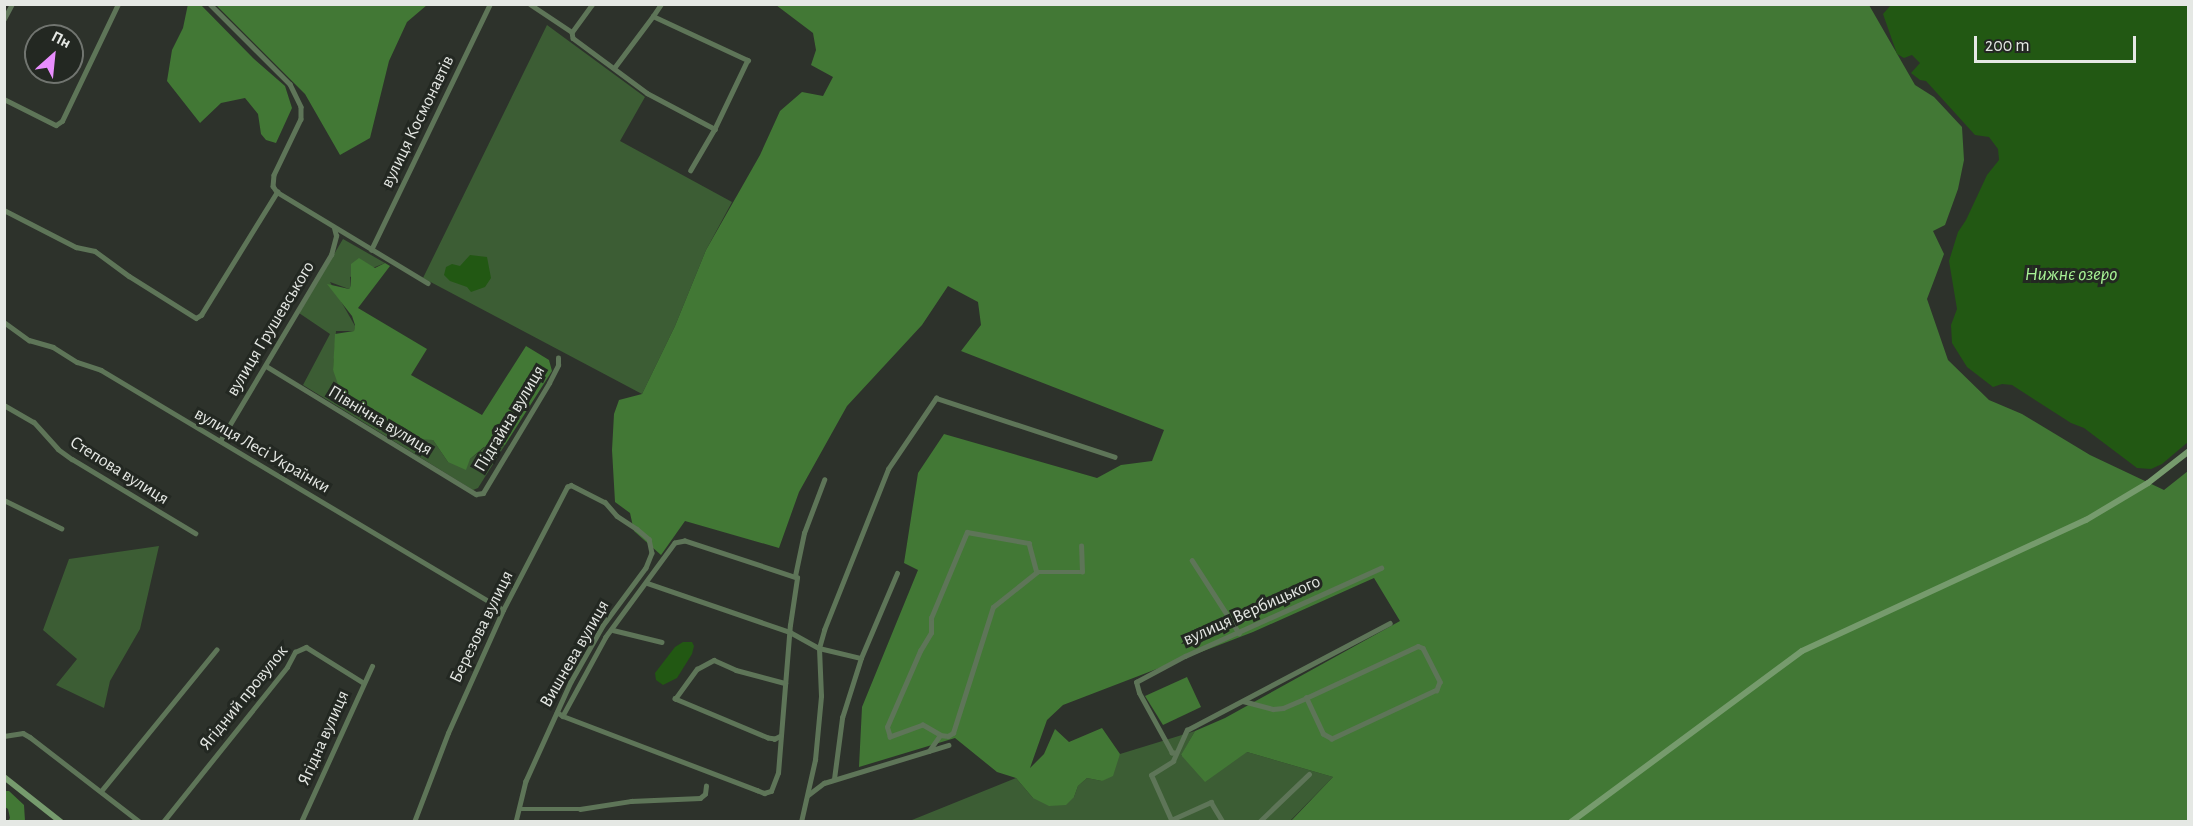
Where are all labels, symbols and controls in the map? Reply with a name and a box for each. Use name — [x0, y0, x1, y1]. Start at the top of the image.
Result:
north arrow — [24, 24, 84, 84]
scale bar — [1977, 24, 2139, 62]
text: Пн — [49, 28, 74, 51]
text: 200 m — [1985, 37, 2030, 55]
street label: вулиця Космонавтів — [377, 52, 459, 192]
street label: вулиця Грушевського — [222, 258, 320, 400]
water label: Нижнє озеро — [2025, 262, 2117, 286]
street label: Підгайна вулиця — [470, 362, 550, 476]
street label: Північна вулиця — [324, 381, 436, 461]
street label: вулиця Лесі Українки — [190, 403, 334, 499]
street label: Степова вулиця — [65, 432, 173, 510]
street label: Березова вулиця — [445, 567, 519, 687]
street label: вулиця Вербицького — [1180, 571, 1324, 651]
street label: Вишнева вулиця — [536, 596, 614, 712]
street label: Ягідний провулок — [195, 641, 293, 755]
street label: Ягідна вулиця — [293, 687, 355, 789]

